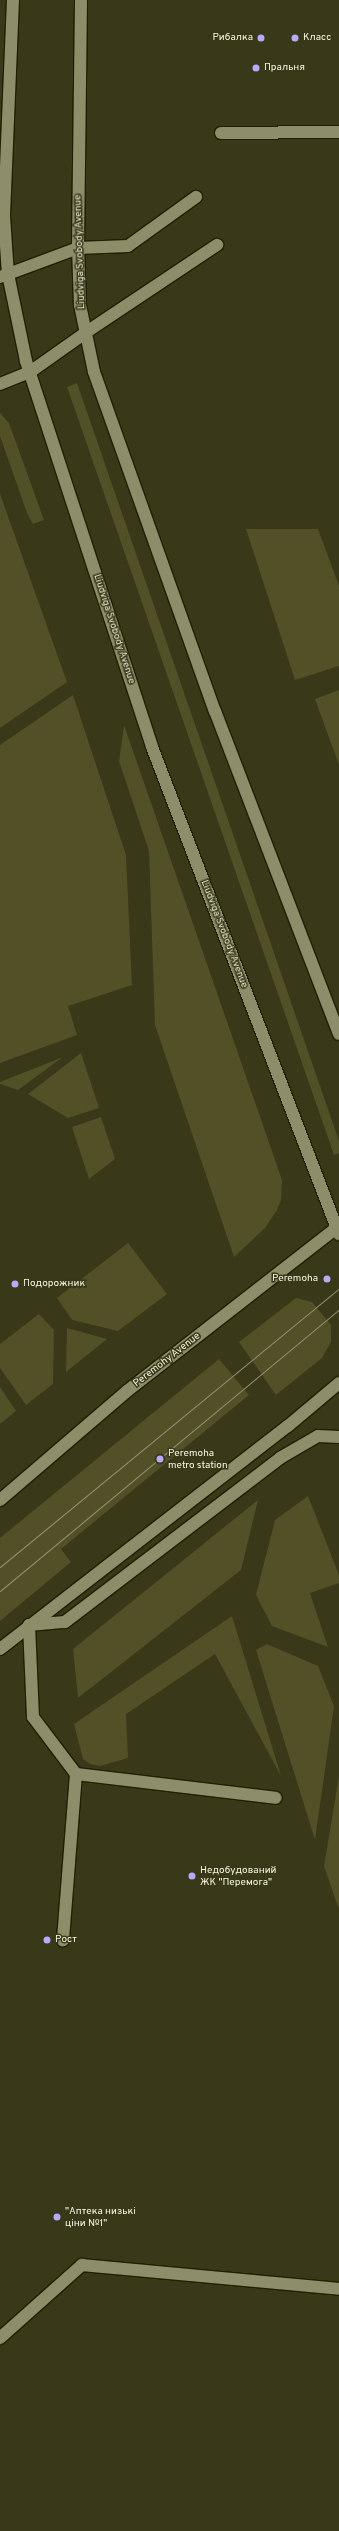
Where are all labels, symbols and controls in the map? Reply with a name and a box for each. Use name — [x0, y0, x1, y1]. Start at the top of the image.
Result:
place label: Рибалка — [213, 32, 253, 44]
place label: Класс — [303, 32, 331, 44]
marker: Рибалка — [256, 33, 266, 43]
marker: Класс — [290, 33, 300, 43]
place label: Пральня — [264, 62, 305, 74]
marker: Пральня — [251, 63, 261, 73]
street label: Liudviga Svobody Avenue — [72, 194, 88, 310]
street label: Liudviga Svobody Avenue — [91, 572, 137, 686]
street label: Liudviga Svobody Avenue — [198, 878, 250, 990]
place label: Peremoha — [272, 1273, 318, 1285]
marker: Peremoha — [321, 1273, 333, 1285]
place label: Подорожник — [23, 1278, 85, 1290]
marker: Подорожник — [10, 1279, 20, 1289]
street label: Peremohy Avenue — [131, 1330, 203, 1390]
place label: Peremoha metro station — [168, 1447, 228, 1470]
marker: Peremoha metro station — [155, 1454, 165, 1464]
place label: Недобудований ЖК "Перемога" — [200, 1864, 276, 1888]
marker: Недобудований ЖК "Перемога" — [187, 1871, 197, 1881]
place label: Рост — [55, 1934, 77, 1946]
marker: Рост — [42, 1935, 52, 1945]
place label: "Аптека низькі ціни №1" — [65, 2205, 136, 2228]
marker: "Аптека низькі ціни №1" — [52, 2212, 62, 2222]

